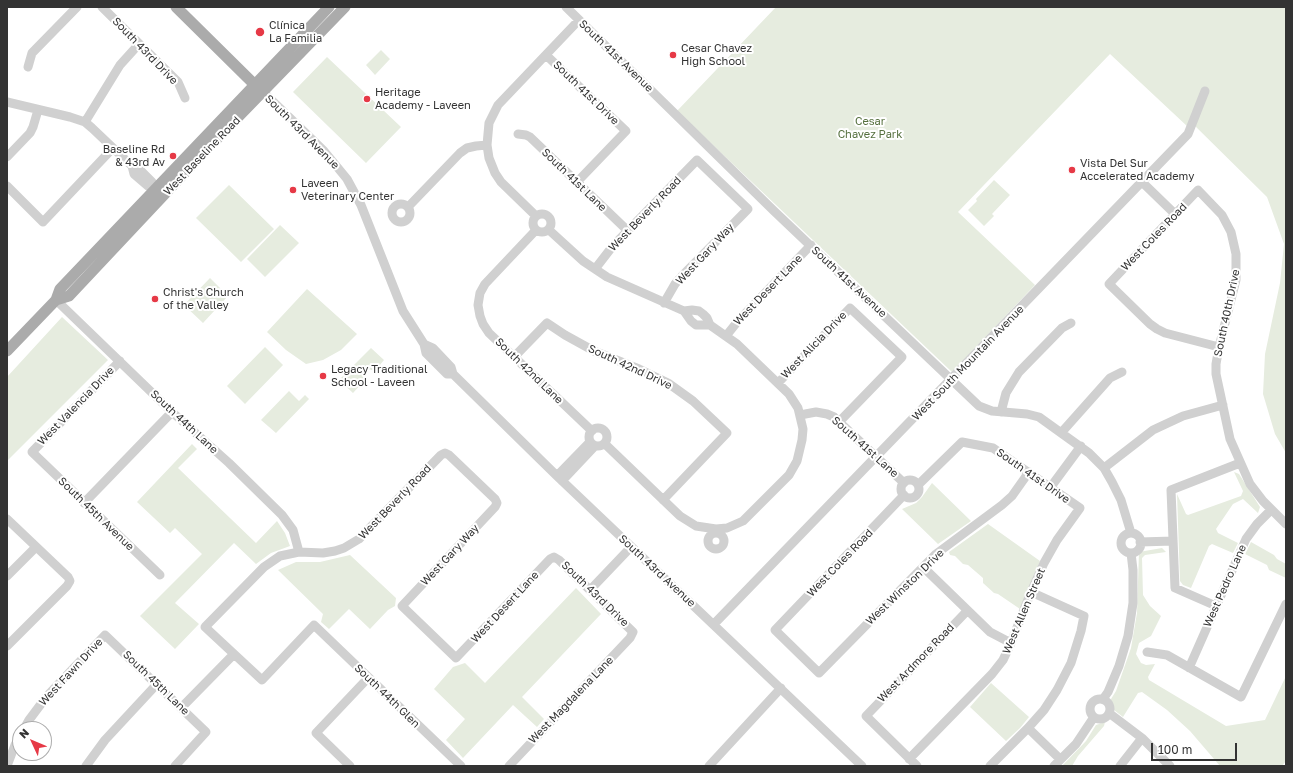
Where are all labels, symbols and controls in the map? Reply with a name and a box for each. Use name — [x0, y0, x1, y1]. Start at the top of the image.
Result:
street label: South 43rd Drive — [110, 15, 180, 87]
street label: South 41st Avenue — [576, 17, 656, 95]
place label: Clínica La Familia — [269, 19, 322, 45]
marker: Clínica La Familia — [254, 26, 266, 38]
place label: Cesar Chavez High School — [681, 42, 752, 68]
marker: Cesar Chavez High School — [668, 50, 678, 60]
street label: South 41st Drive — [550, 58, 622, 128]
place label: Heritage Academy - Laveen — [375, 86, 471, 112]
street label: South 43rd Avenue — [262, 92, 342, 172]
marker: Heritage Academy - Laveen — [362, 94, 372, 104]
street label: West Baseline Road — [161, 114, 243, 198]
park label: Cesar Chavez Park — [838, 115, 902, 141]
place label: Baseline Rd & 43rd Av — [103, 143, 165, 169]
street label: South 41st Lane — [539, 146, 609, 214]
marker: Baseline Rd & 43rd Av — [168, 151, 178, 161]
place label: Vista Del Sur Accelerated Academy — [1080, 157, 1194, 183]
marker: Vista Del Sur Accelerated Academy — [1067, 165, 1077, 175]
street label: West Beverly Road — [606, 174, 684, 254]
place label: Laveen Veterinary Center — [301, 177, 394, 203]
marker: Laveen Veterinary Center — [288, 185, 298, 195]
street label: West Coles Road — [1118, 200, 1190, 274]
street label: West Gary Way — [673, 221, 737, 287]
street label: South 41st Avenue — [809, 244, 889, 320]
street label: West Desert Lane — [731, 252, 805, 328]
street label: South 40th Drive — [1211, 268, 1243, 358]
place label: Christ's Church of the Valley — [163, 286, 244, 312]
marker: Christ's Church of the Valley — [150, 294, 160, 304]
street label: West South Mountain Avenue — [909, 303, 1027, 423]
street label: West Alicia Drive — [779, 309, 849, 381]
street label: South 42nd Lane — [492, 335, 566, 407]
street label: South 42nd Drive — [586, 342, 674, 392]
place label: Legacy Traditional School - Laveen — [331, 363, 428, 389]
street label: West Valencia Drive — [35, 364, 117, 448]
marker: Legacy Traditional School - Laveen — [318, 371, 328, 381]
street label: South 44th Lane — [148, 387, 220, 457]
street label: South 41st Lane — [829, 414, 901, 480]
street label: South 41st Drive — [994, 446, 1072, 506]
street label: West Beverly Road — [356, 462, 434, 542]
street label: South 45th Avenue — [55, 475, 137, 553]
street label: West Gary Way — [418, 522, 482, 588]
street label: West Coles Road — [804, 526, 876, 600]
street label: South 43rd Avenue — [616, 532, 698, 610]
street label: West Pedro Lane — [1201, 543, 1249, 629]
street label: West Winston Drive — [863, 546, 947, 628]
street label: South 43rd Drive — [559, 559, 631, 629]
street label: West Allen Street — [1000, 566, 1048, 656]
street label: West Desert Lane — [468, 568, 542, 646]
street label: West Ardmore Road — [875, 621, 957, 705]
street label: West Fawn Drive — [36, 635, 106, 709]
street label: South 45th Lane — [120, 648, 192, 718]
street label: West Magdalena Lane — [526, 654, 616, 746]
street label: South 44th Glen — [352, 661, 422, 731]
north arrow — [12, 721, 52, 761]
text: N — [16, 725, 31, 741]
scale bar — [1153, 735, 1239, 761]
text: 100 m — [1158, 742, 1192, 757]

